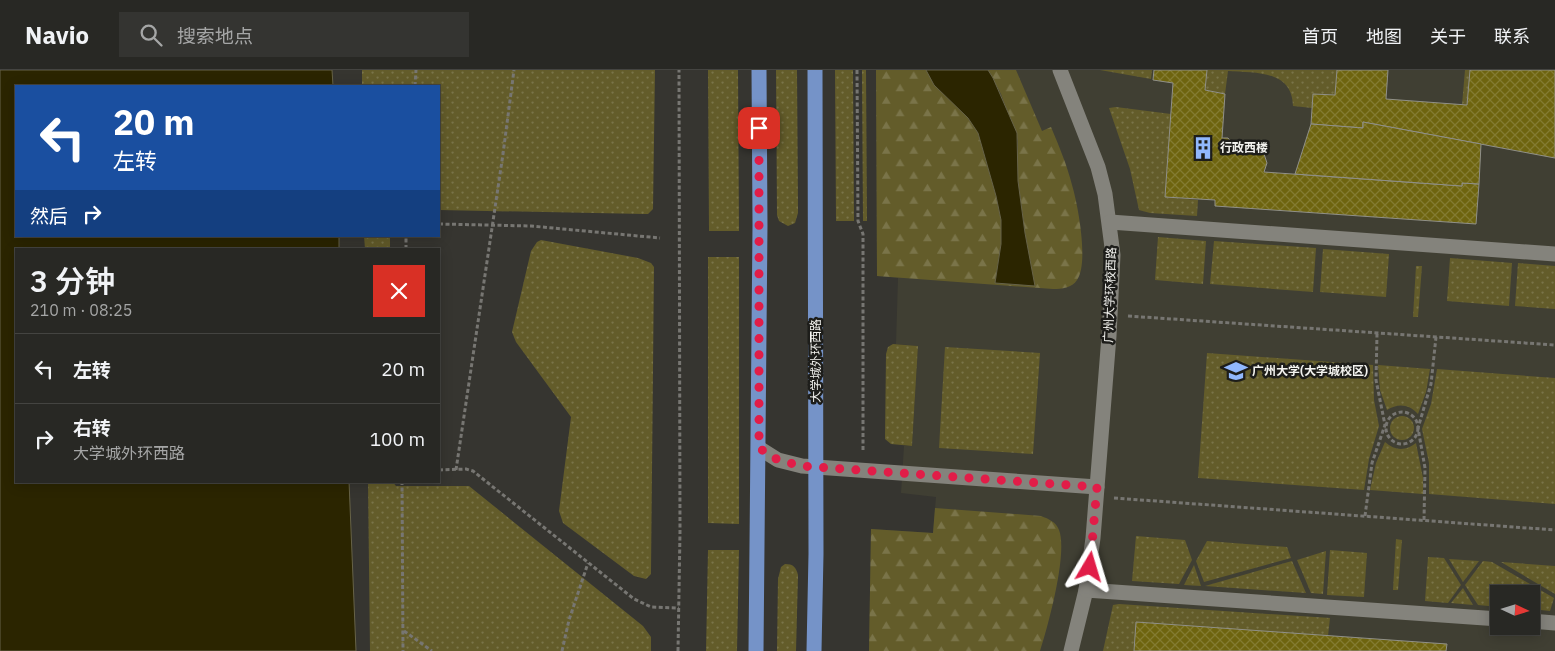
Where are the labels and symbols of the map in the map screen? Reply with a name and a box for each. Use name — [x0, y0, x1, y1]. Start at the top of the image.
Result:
pin — [738, 107, 780, 149]
building icon: 行政西楼 — [1190, 135, 1216, 161]
place label: 行政西楼 — [1220, 140, 1268, 155]
street label: 广州大学环校西路 — [1100, 247, 1119, 343]
street label: 大学城外环西路 — [808, 319, 823, 403]
school or university icon: 广州大学(大学城校区) — [1223, 358, 1249, 384]
place label: 广州大学(大学城校区) — [1252, 363, 1368, 378]
position arrow — [1063, 540, 1115, 592]
north arrow — [1490, 585, 1540, 635]

